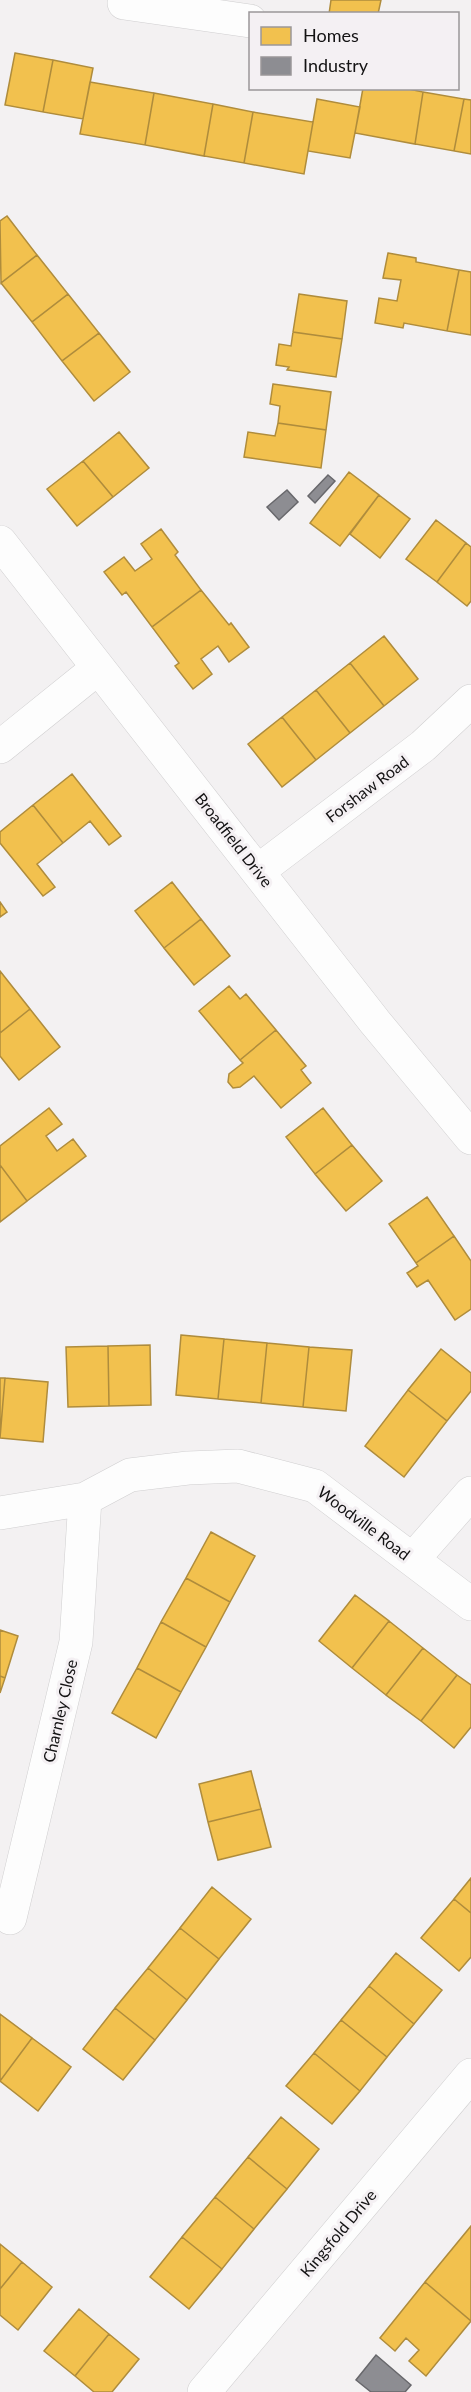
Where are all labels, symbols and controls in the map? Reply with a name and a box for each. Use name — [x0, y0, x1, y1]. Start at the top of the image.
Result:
legend — [249, 12, 459, 90]
text: Homes — [303, 24, 359, 46]
text: Industry — [303, 54, 369, 76]
street label: Forshaw Road — [322, 751, 412, 826]
street label: Broadfield Drive — [192, 789, 277, 891]
street label: Woodville Road — [314, 1482, 414, 1563]
street label: Charnley Close — [38, 1657, 81, 1764]
street label: Kingsfold Drive — [296, 2185, 380, 2280]

